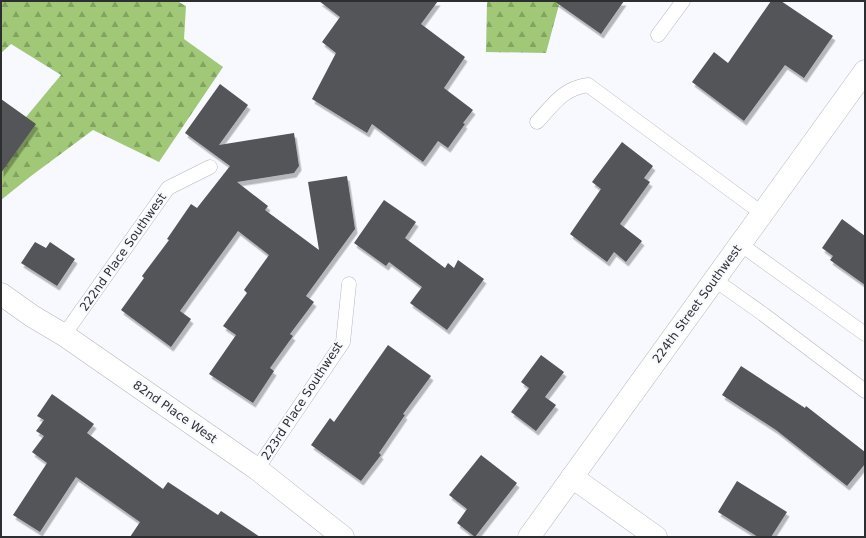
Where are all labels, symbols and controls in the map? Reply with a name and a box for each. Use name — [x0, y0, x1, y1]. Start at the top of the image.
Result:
street label: 222nd Place Southwest — [77, 190, 169, 314]
street label: 224th Street Southwest — [650, 242, 745, 366]
street label: 223rd Place Southwest — [259, 339, 346, 463]
street label: 82nd Place West — [130, 378, 220, 446]

